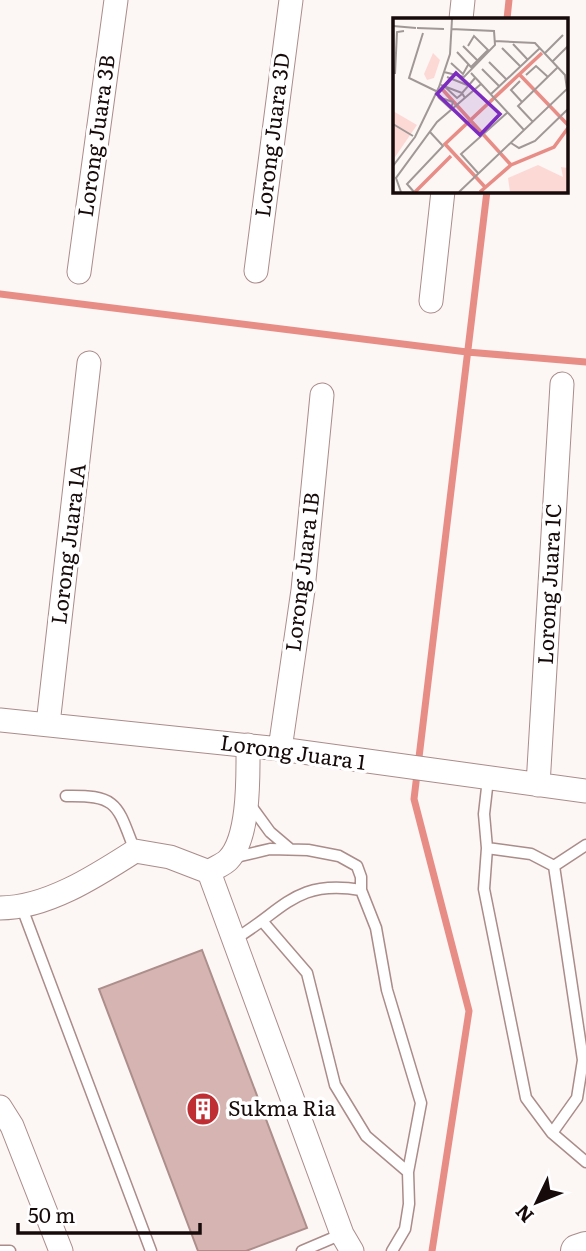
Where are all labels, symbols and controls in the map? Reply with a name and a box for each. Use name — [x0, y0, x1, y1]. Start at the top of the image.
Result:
inset map — [393, 18, 568, 192]
street label: Lorong Juara 3D — [245, 51, 296, 219]
street label: Lorong Juara 3B — [68, 53, 121, 219]
street label: Lorong Juara 1A — [41, 461, 92, 626]
street label: Lorong Juara 1B — [275, 490, 326, 653]
street label: Lorong Juara 1C — [528, 503, 567, 665]
street label: Lorong Juara 1 — [219, 725, 369, 776]
building icon: Sukma Ria — [184, 1090, 222, 1128]
place label: Sukma Ria — [228, 1091, 336, 1122]
north arrow — [502, 1167, 572, 1237]
scale bar — [18, 1192, 200, 1236]
text: 50 m — [28, 1198, 75, 1229]
text: N — [508, 1199, 540, 1230]

